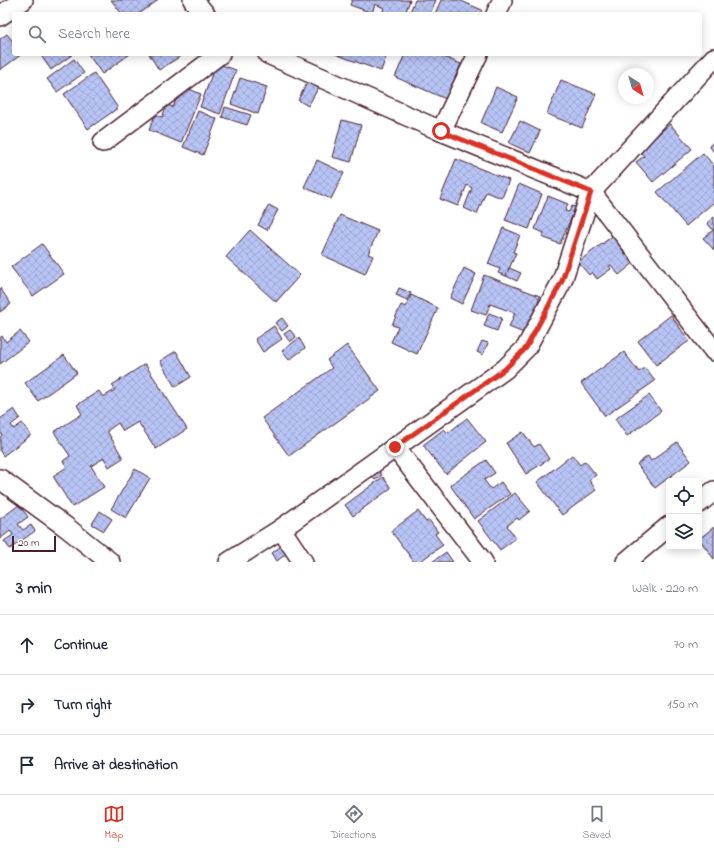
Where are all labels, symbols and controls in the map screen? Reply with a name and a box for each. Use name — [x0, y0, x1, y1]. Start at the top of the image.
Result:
search box — [12, 12, 702, 56]
icon: search — [26, 23, 48, 45]
text: Search here — [58, 23, 130, 45]
north arrow — [618, 68, 654, 104]
route start — [432, 122, 450, 140]
route end — [386, 438, 404, 456]
map controls — [666, 478, 702, 550]
button: locate — [666, 478, 702, 514]
button: layers — [666, 514, 702, 550]
scale bar — [12, 534, 56, 553]
text: 20 m — [18, 535, 40, 551]
text: 3 min — [16, 576, 52, 601]
text: Walk · 220 m — [632, 579, 698, 598]
icon: ahead — [16, 634, 38, 656]
text: Continue — [54, 634, 108, 656]
text: 70 m — [674, 635, 698, 654]
icon: right — [16, 694, 38, 716]
text: Turn right — [54, 694, 112, 716]
text: 150 m — [667, 695, 698, 714]
icon: arrive — [16, 754, 38, 776]
text: Arrive at destination — [54, 754, 178, 776]
tab: Map — [103, 803, 125, 843]
tab: Directions — [331, 803, 376, 843]
tab: Saved — [582, 803, 611, 843]

